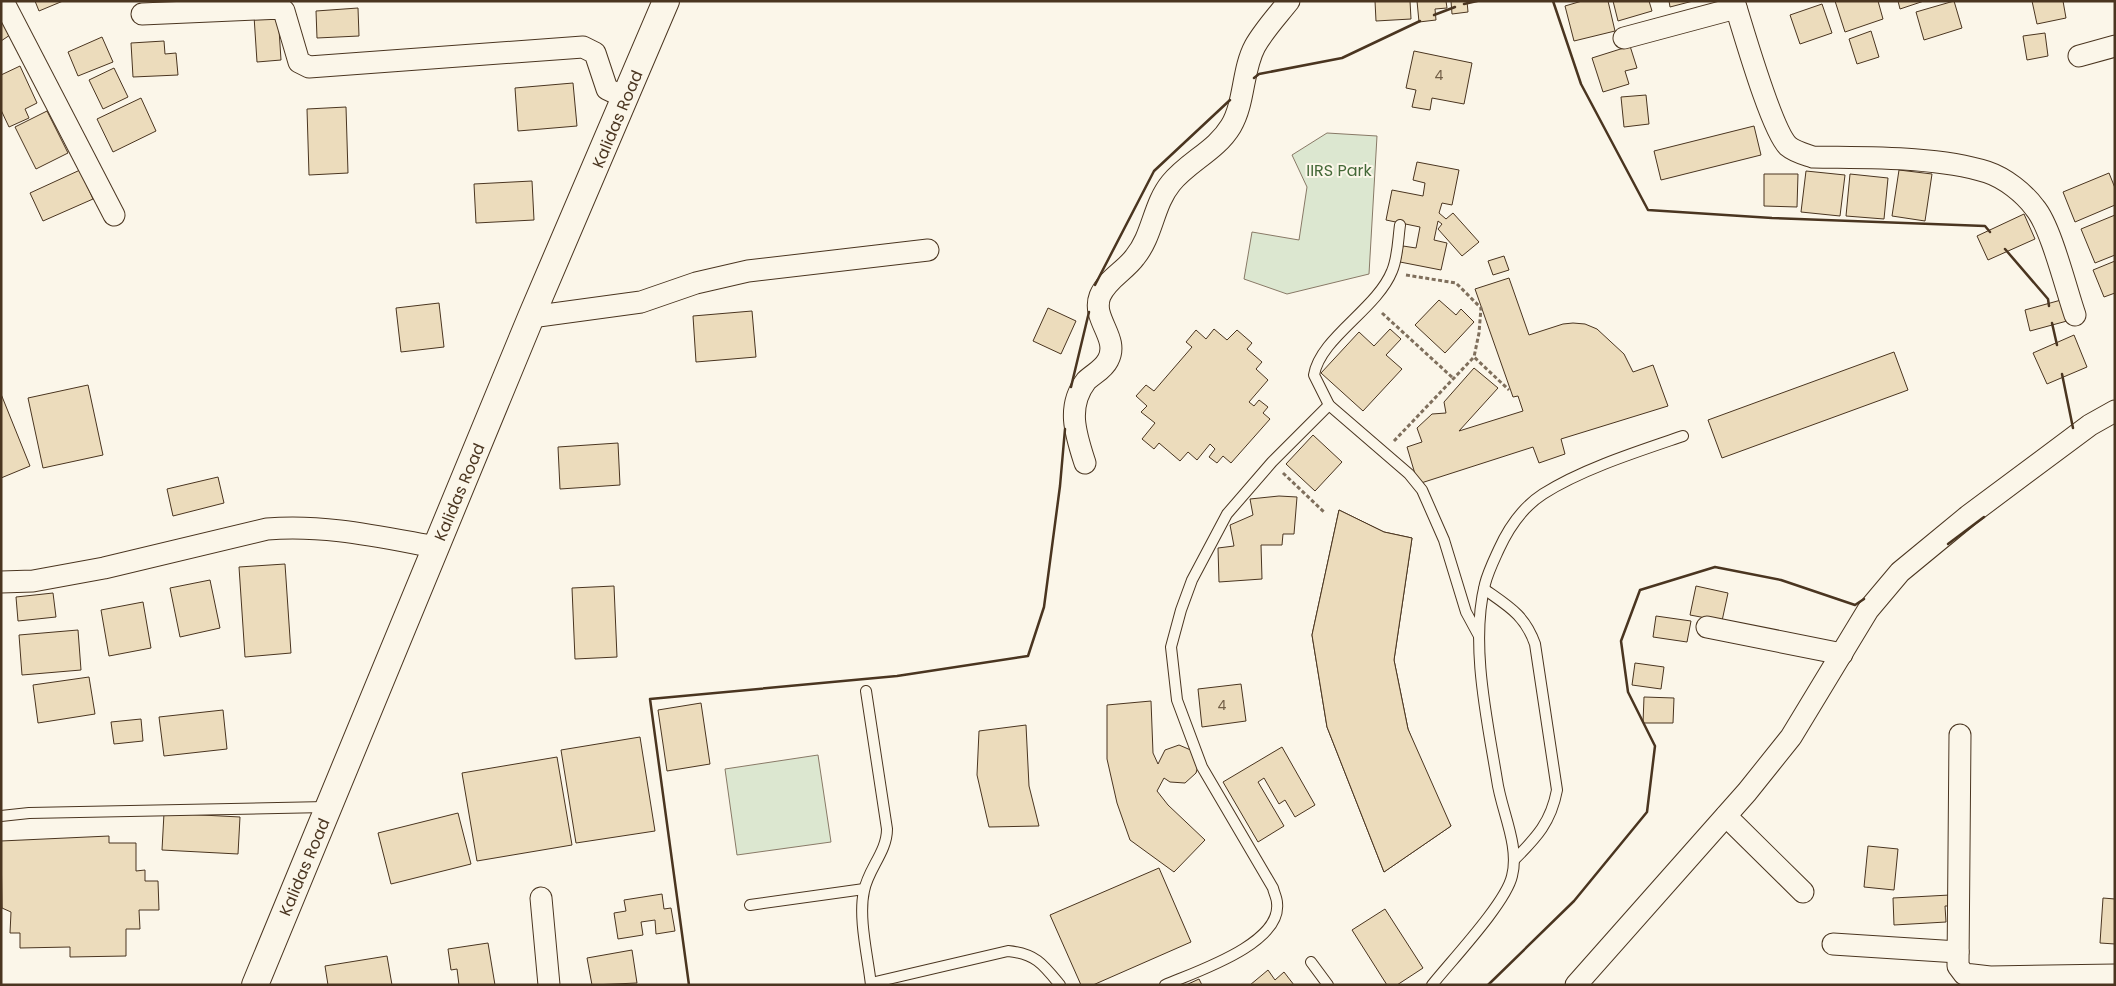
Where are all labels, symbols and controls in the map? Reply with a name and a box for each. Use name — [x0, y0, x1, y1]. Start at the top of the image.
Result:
house number: 4 — [1435, 65, 1444, 85]
street label: Kalidas Road — [587, 67, 648, 172]
park label: IIRS Park — [1306, 159, 1373, 182]
street label: Kalidas Road — [429, 440, 490, 545]
house number: 4 — [1218, 695, 1227, 715]
street label: Kalidas Road — [274, 815, 335, 920]

